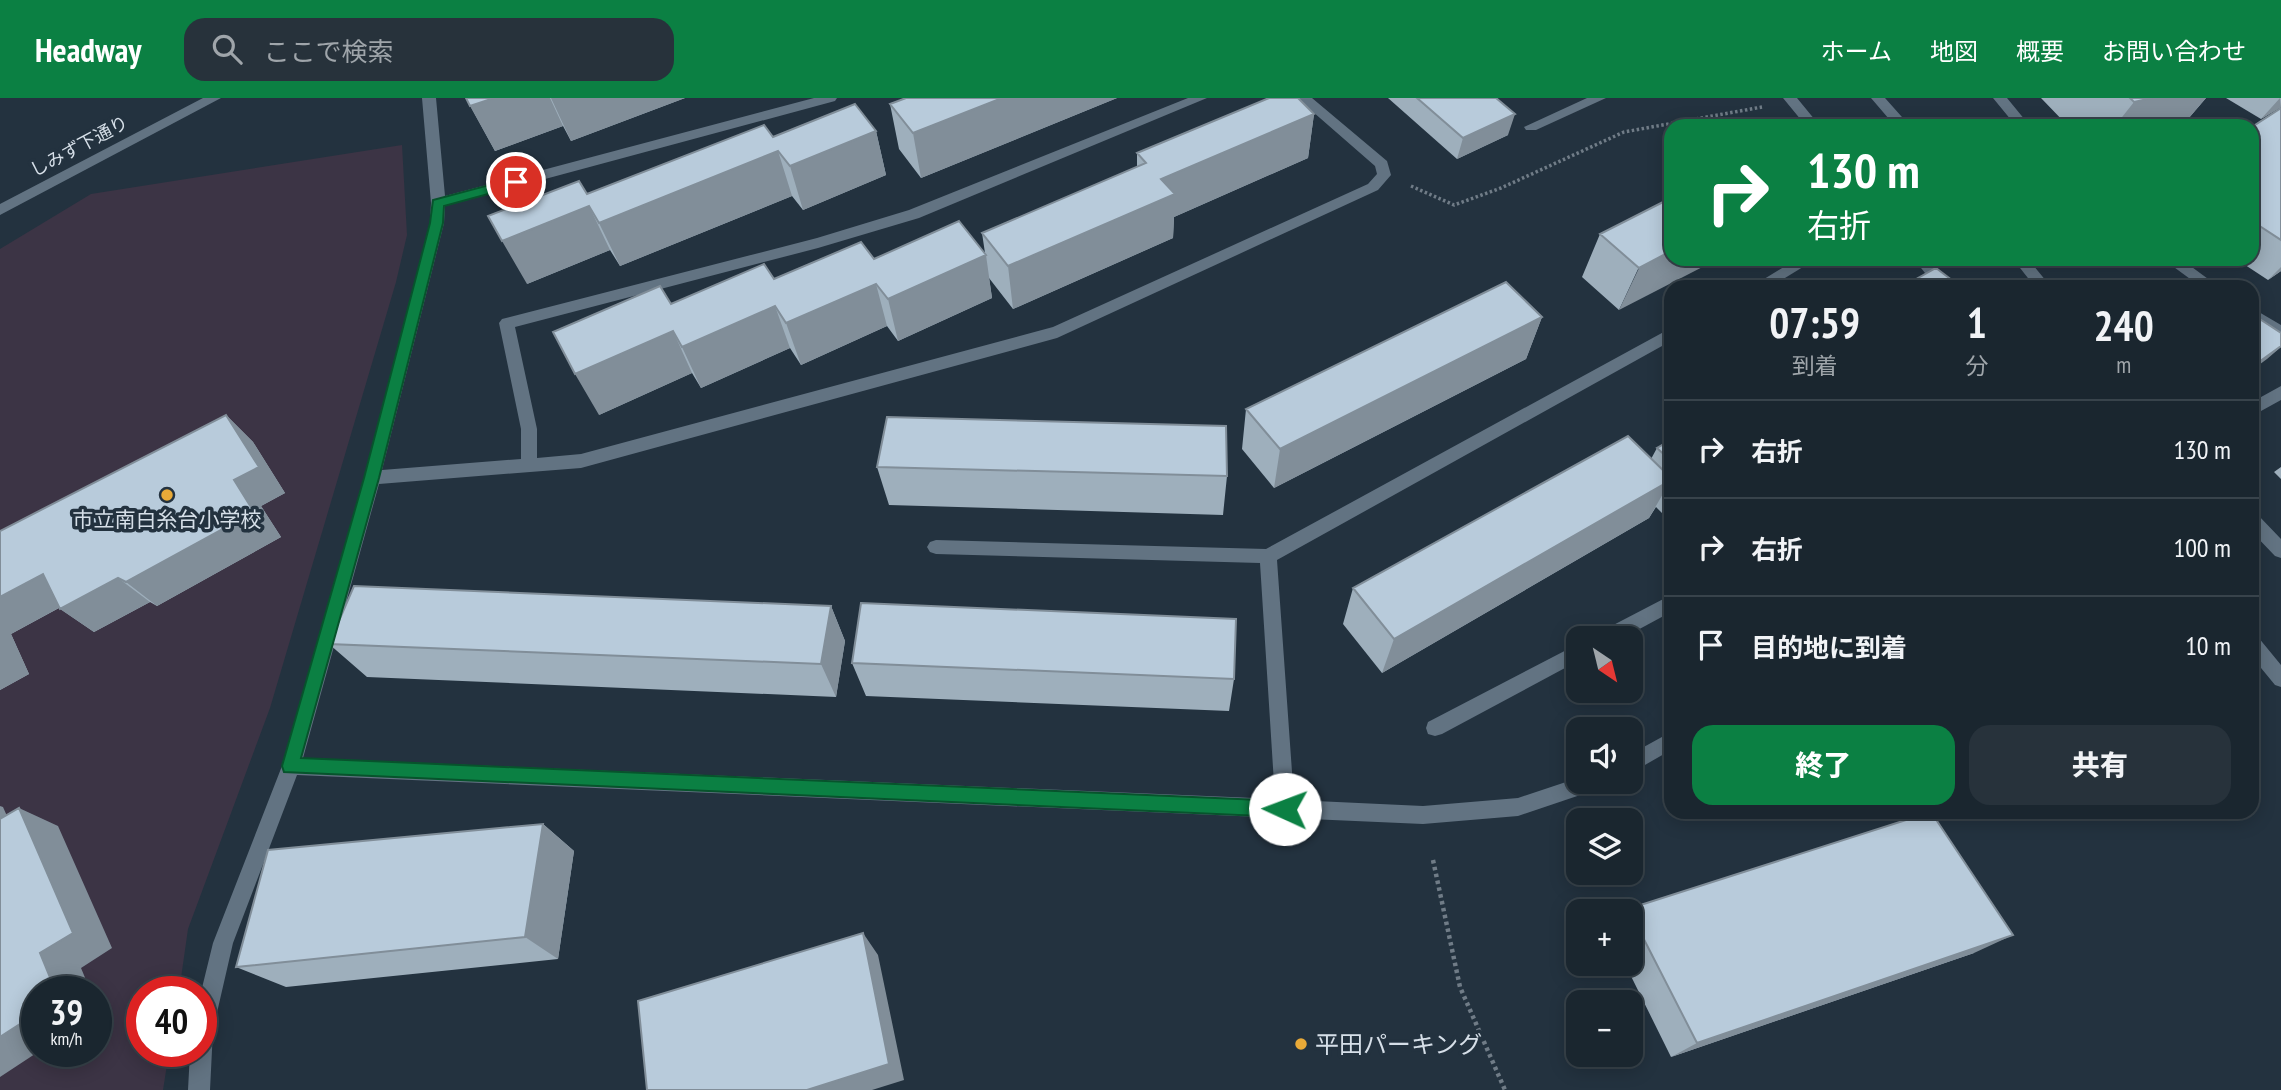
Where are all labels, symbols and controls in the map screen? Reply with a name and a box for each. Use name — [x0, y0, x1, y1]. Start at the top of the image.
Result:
search box — [184, 18, 674, 81]
text: Headway — [35, 28, 142, 71]
icon: search — [208, 30, 246, 68]
text: ここで検索 — [264, 35, 394, 68]
text: ホーム — [1821, 36, 1892, 67]
text: 地図 — [1930, 36, 1978, 67]
text: 概要 — [2016, 36, 2064, 67]
text: お問い合わせ — [2102, 36, 2246, 67]
street label: しみず下通り — [26, 110, 132, 182]
text: 130 m — [1807, 138, 1920, 202]
icon: right — [1692, 147, 1783, 238]
pin — [486, 152, 546, 212]
icon: arrive — [497, 163, 535, 201]
text: 右折 — [1807, 204, 1871, 246]
text: 07:59 — [1769, 295, 1860, 350]
text: 1 — [1967, 295, 1987, 350]
text: 240 — [2094, 298, 2154, 353]
text: m — [2116, 350, 2131, 379]
text: 到着 — [1792, 351, 1838, 380]
text: 分 — [1965, 351, 1988, 380]
icon: right — [1692, 430, 1730, 468]
text: 130 m — [2173, 433, 2231, 466]
text: 右折 — [1751, 435, 1803, 468]
marker: 市立南白糸台小学校 — [159, 487, 175, 503]
place label: 市立南白糸台小学校 — [73, 506, 262, 533]
icon: right — [1692, 528, 1730, 566]
text: 100 m — [2173, 531, 2231, 564]
text: 右折 — [1751, 533, 1803, 566]
north arrow — [1566, 626, 1643, 704]
map controls — [1566, 626, 1643, 1067]
icon: arrive — [1692, 626, 1730, 664]
text: 10 m — [2185, 629, 2231, 662]
text: 目的地に到着 — [1751, 631, 1907, 664]
button: sound — [1566, 717, 1643, 794]
button: 終了 — [1692, 725, 1955, 805]
button: 共有 — [1969, 725, 2231, 805]
position arrow — [1248, 772, 1322, 846]
button: layers — [1566, 808, 1643, 885]
button: + — [1566, 899, 1643, 976]
speed limit sign: 40 — [126, 976, 217, 1067]
text: 39 — [50, 989, 83, 1035]
button: − — [1566, 990, 1643, 1067]
text: km/h — [51, 1027, 82, 1050]
place label: 平田パーキング — [1315, 1029, 1482, 1060]
marker: 平田パーキング — [1293, 1036, 1309, 1052]

